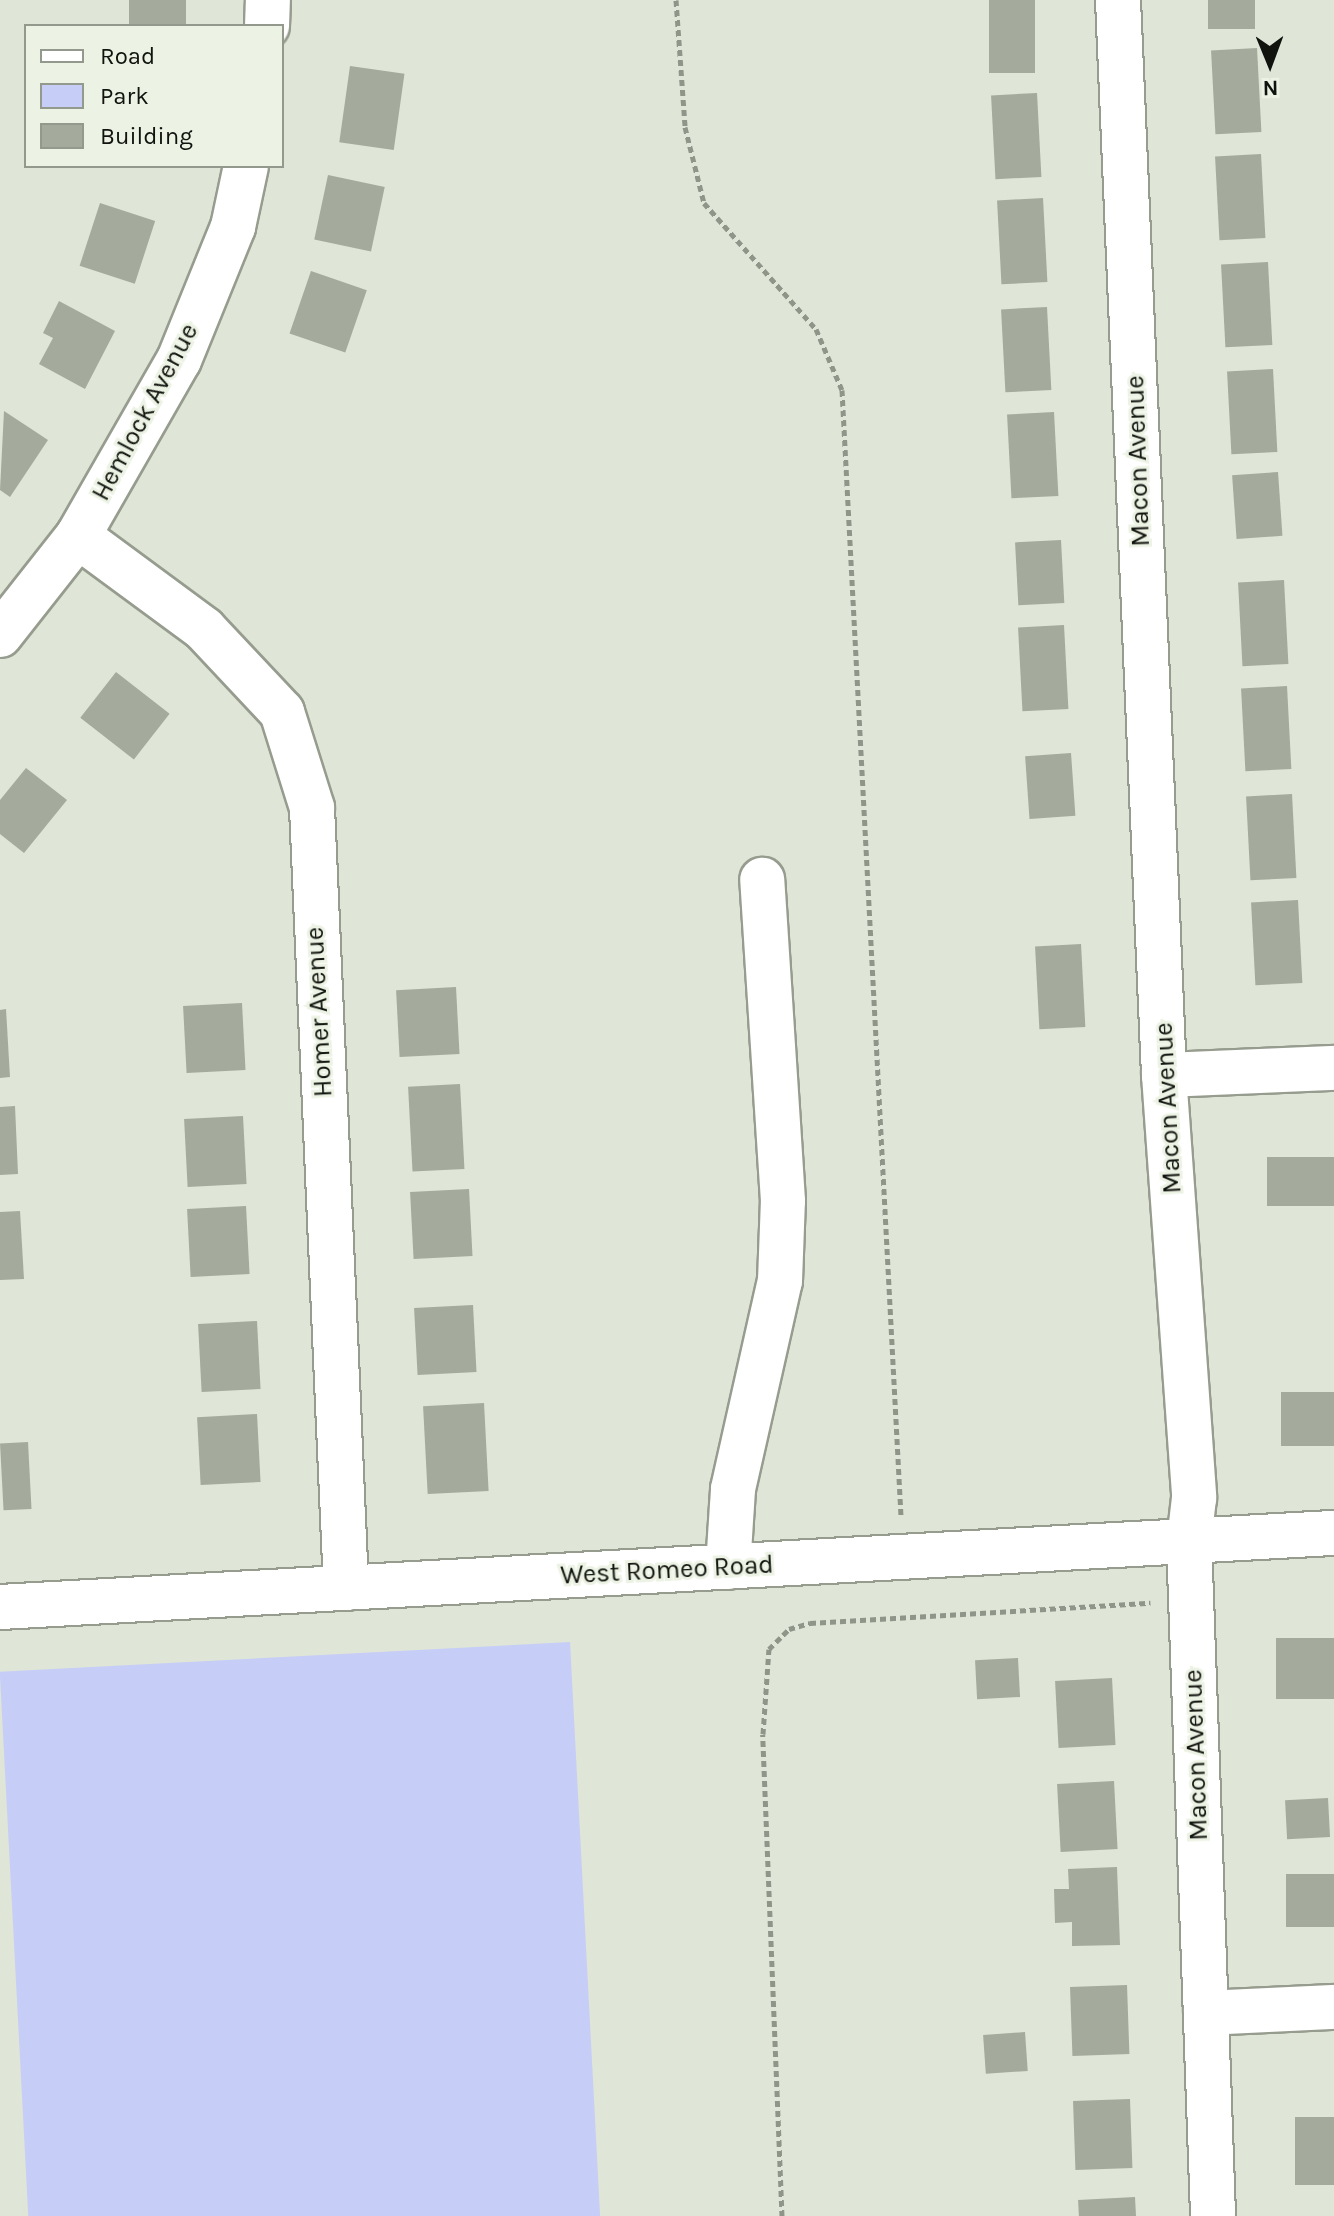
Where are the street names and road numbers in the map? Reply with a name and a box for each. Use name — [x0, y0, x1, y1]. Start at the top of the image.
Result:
street label: Hemlock Avenue — [85, 318, 205, 506]
street label: Macon Avenue — [1119, 375, 1157, 547]
street label: Homer Avenue — [299, 926, 339, 1098]
street label: Macon Avenue — [1148, 1022, 1188, 1194]
street label: West Romeo Road — [560, 1549, 774, 1591]
street label: Macon Avenue — [1177, 1669, 1215, 1841]

